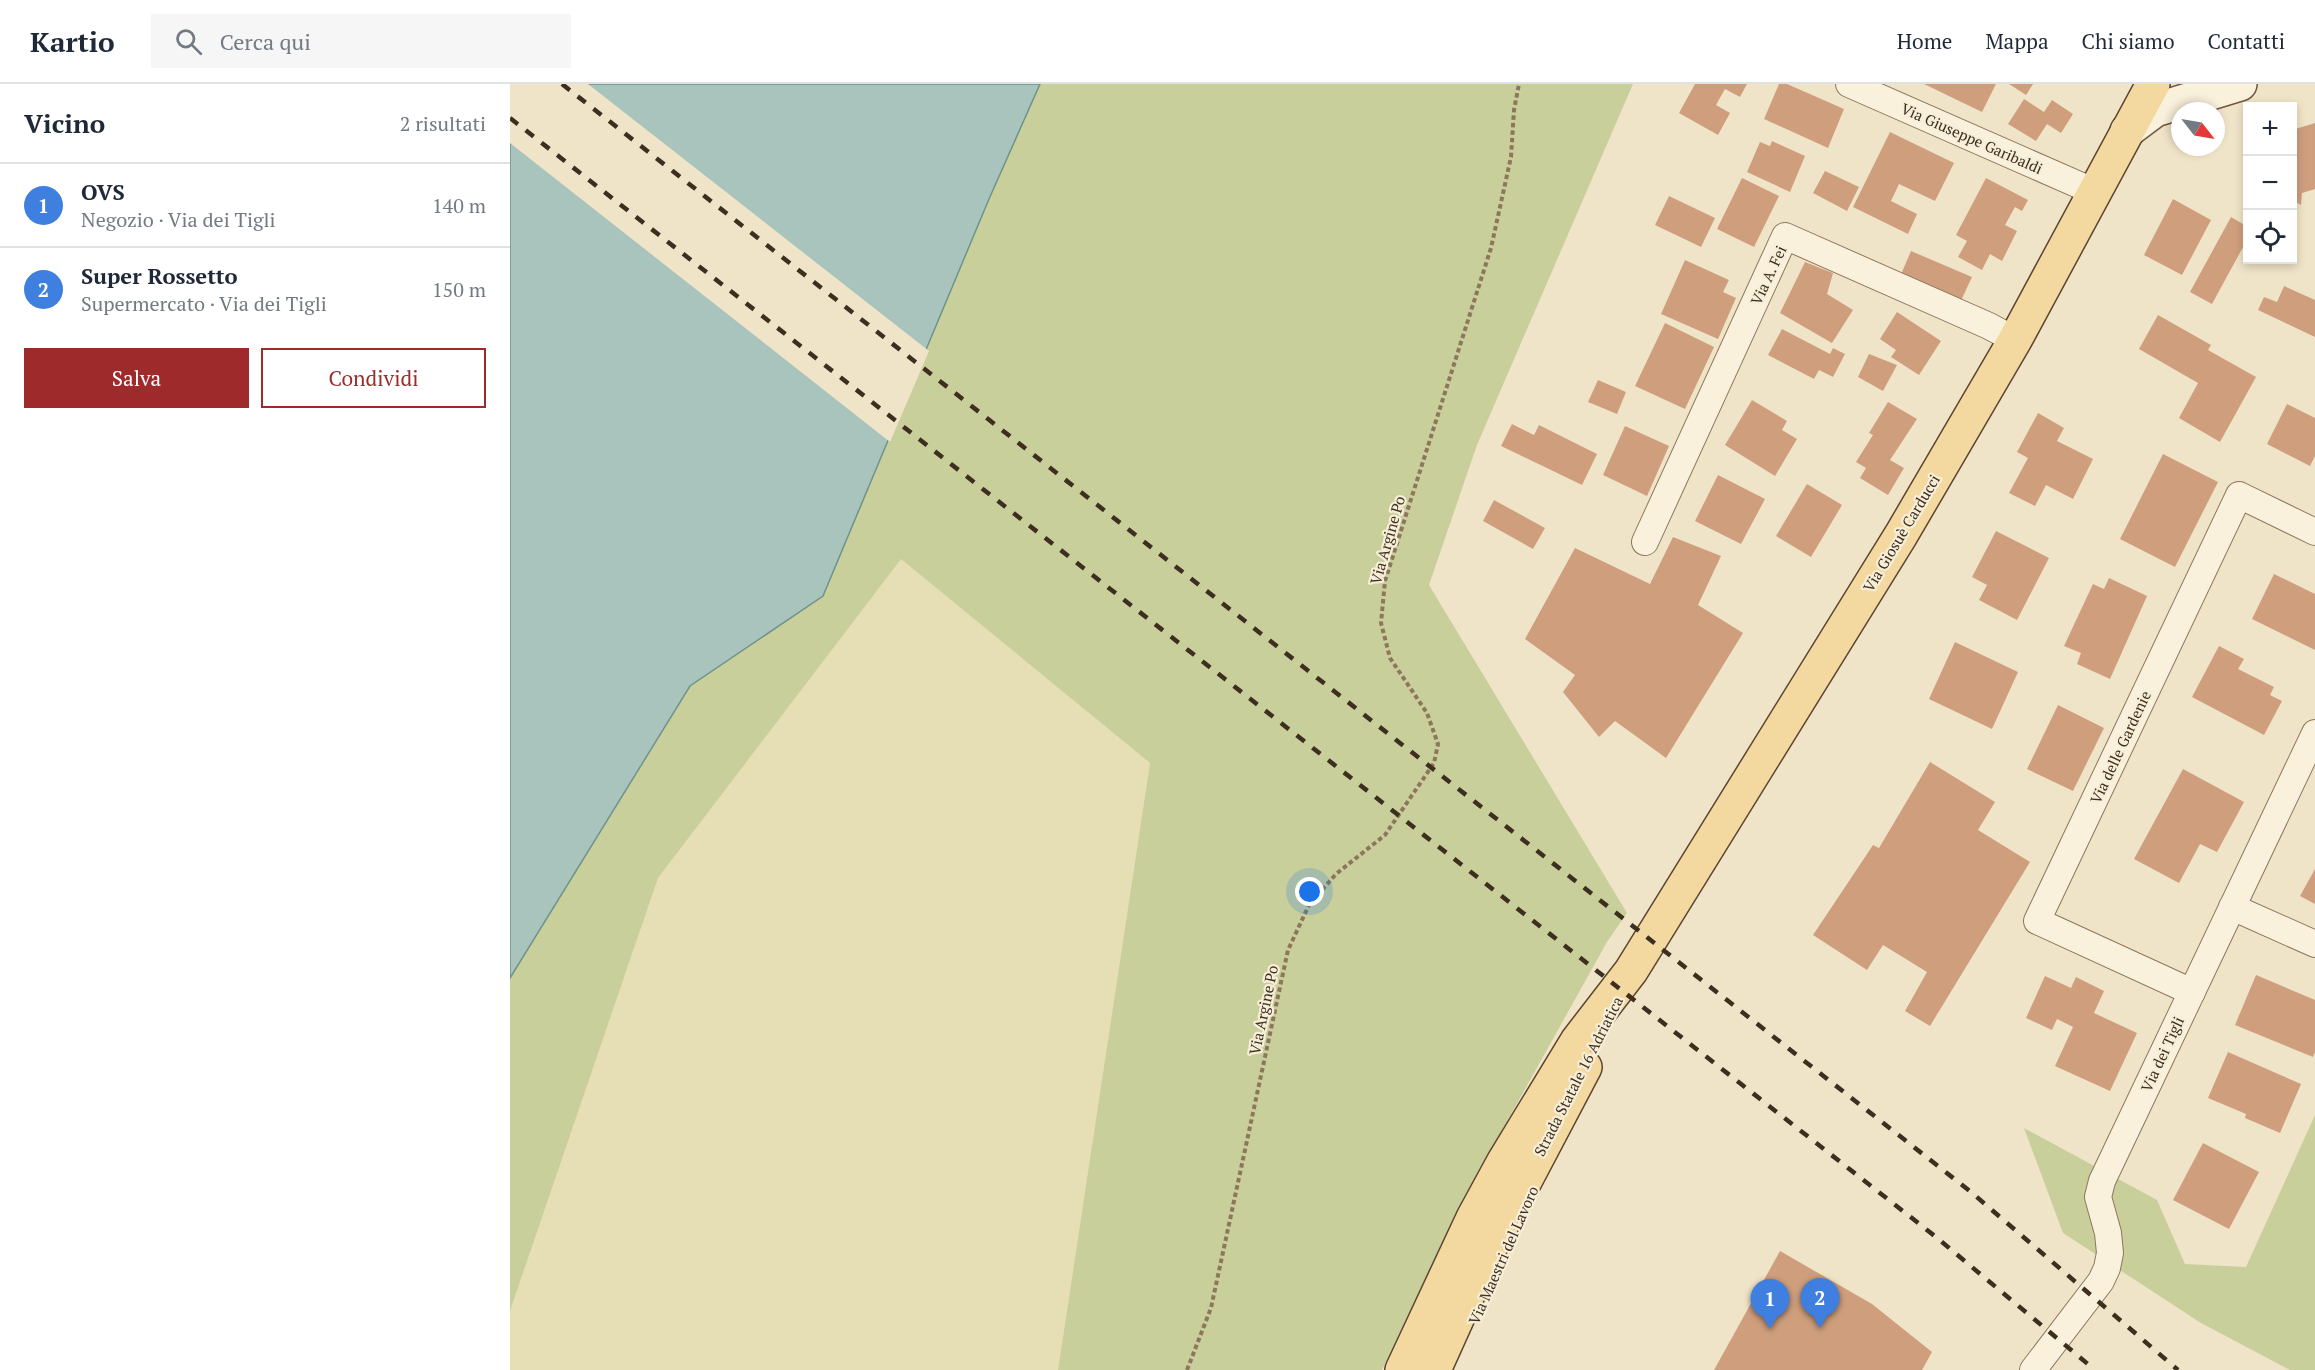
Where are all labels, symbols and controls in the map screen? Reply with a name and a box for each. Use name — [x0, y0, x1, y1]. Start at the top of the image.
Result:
search box — [151, 14, 571, 68]
text: Kartio — [30, 23, 115, 60]
icon: search — [172, 25, 205, 58]
text: Cerca qui — [220, 27, 311, 56]
text: Home — [1897, 27, 1952, 55]
text: Mappa — [1985, 27, 2049, 55]
text: Chi siamo — [2082, 27, 2175, 55]
text: Contatti — [2208, 27, 2285, 55]
street label: Via Giuseppe Garibaldi — [1898, 98, 2046, 178]
north arrow — [2171, 102, 2225, 156]
map controls — [2243, 102, 2297, 264]
button: + — [2243, 102, 2297, 156]
text: Vicino — [24, 106, 105, 140]
text: 2 risultati — [400, 110, 486, 137]
button: − — [2243, 156, 2297, 210]
text: OVS — [81, 177, 125, 206]
text: 1 — [38, 192, 49, 219]
text: 140 m — [432, 192, 486, 219]
text: Negozio · Via dei Tigli — [81, 206, 275, 233]
button: locate — [2243, 210, 2297, 264]
street label: Via A. Fei — [1746, 242, 1790, 308]
text: Super Rossetto — [81, 261, 238, 290]
text: 2 — [38, 276, 49, 303]
text: 150 m — [432, 276, 486, 303]
text: Supermercato · Via dei Tigli — [81, 290, 327, 317]
button: Salva — [24, 348, 249, 408]
button: Condividi — [261, 348, 486, 408]
street label: Via Giosuè Carducci — [1858, 471, 1944, 595]
street label: Via Argine Po — [1365, 493, 1409, 587]
street label: Via delle Gardenie — [2085, 687, 2155, 807]
your location — [1295, 877, 1324, 906]
street label: Via Argine Po — [1244, 963, 1282, 1057]
street label: Strada Statale 16 Adriatica — [1529, 992, 1627, 1159]
street label: Via dei Tigli — [2136, 1013, 2188, 1095]
street label: Via Maestri del Lavoro — [1463, 1183, 1543, 1327]
pin: 2 — [1800, 1278, 1840, 1328]
pin: 1 — [1750, 1280, 1790, 1329]

